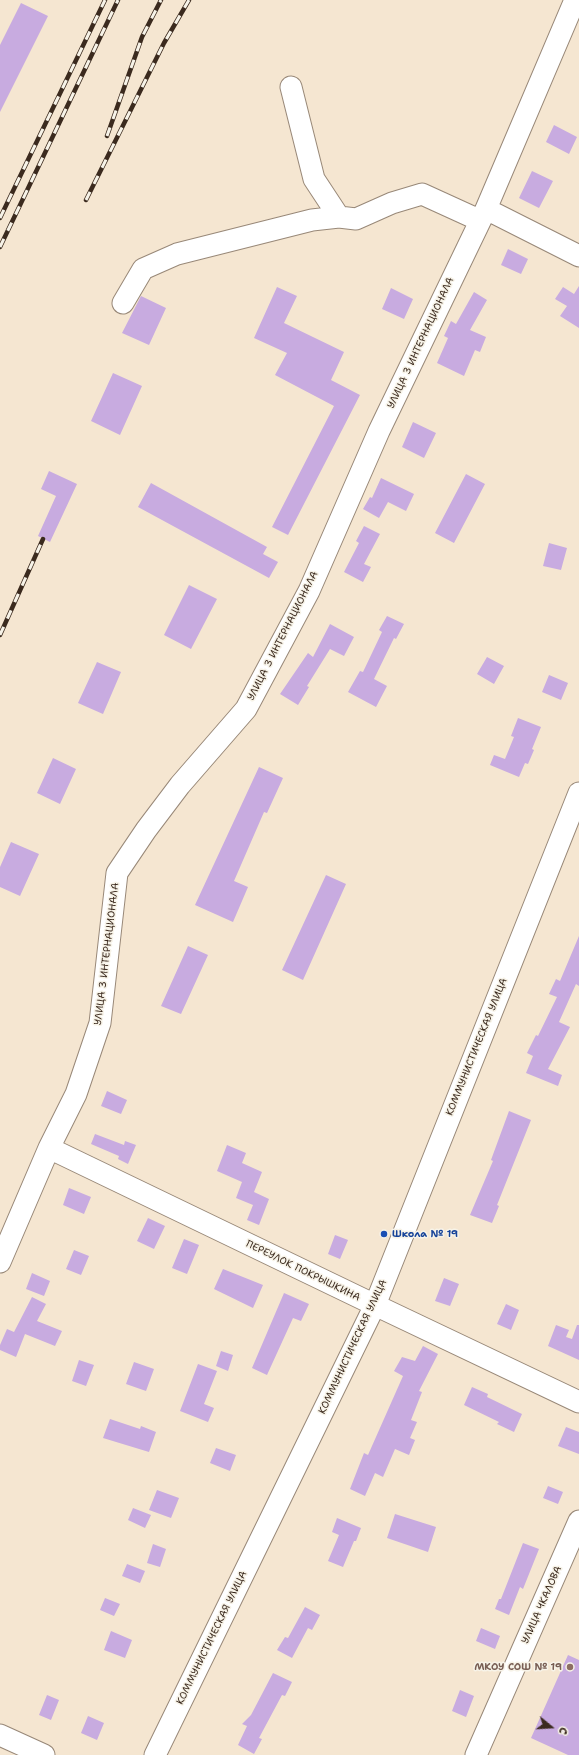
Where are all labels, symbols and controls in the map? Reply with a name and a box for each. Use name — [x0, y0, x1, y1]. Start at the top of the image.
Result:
street label: УЛИЦА 3 ИНТЕРНАЦИОНАЛА — [385, 275, 457, 411]
street label: УЛИЦА 3 ИНТЕРНАЦИОНАЛА — [245, 569, 321, 703]
street label: УЛИЦА 3 ИНТЕРНАЦИОНАЛА — [92, 882, 122, 1026]
street label: КОММУНИСТИЧЕСКАЯ УЛИЦА — [444, 977, 510, 1117]
place label: Школа № 19 — [392, 1228, 458, 1240]
marker: Школа № 19 — [379, 1229, 389, 1239]
street label: ПЕРЕУЛОК ПОКРЫШКИНА — [244, 1238, 362, 1304]
street label: КОММУНИСТИЧЕСКАЯ УЛИЦА — [316, 1278, 390, 1416]
street label: УЛИЦА ЧКАЛОВА — [519, 1564, 565, 1646]
street label: КОММУНИСТИЧЕСКАЯ УЛИЦА — [174, 1569, 250, 1707]
place label: МКОУ СОШ № 19 — [474, 1661, 562, 1673]
marker: МКОУ СОШ № 19 — [565, 1662, 575, 1672]
north arrow — [531, 1707, 571, 1747]
text: С — [555, 1725, 571, 1736]

